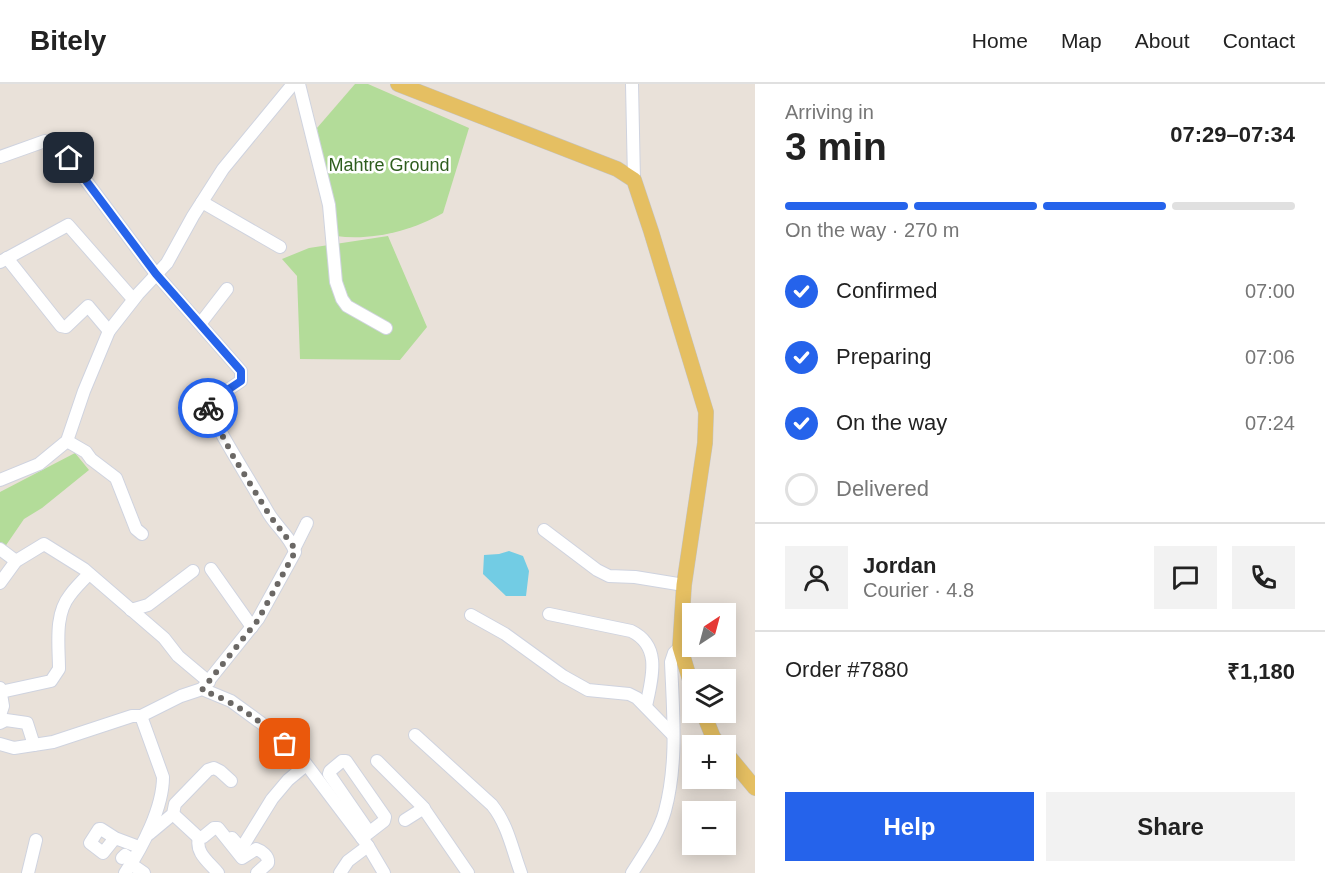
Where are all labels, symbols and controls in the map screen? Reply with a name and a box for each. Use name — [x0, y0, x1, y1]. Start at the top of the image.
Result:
text: Bitely — [30, 25, 106, 56]
text: Home — [972, 29, 1028, 52]
text: Map — [1061, 29, 1102, 52]
text: About — [1135, 29, 1190, 52]
text: Contact — [1223, 29, 1295, 52]
text: Arriving in — [785, 101, 874, 123]
text: 07:29–07:34 — [1170, 122, 1295, 147]
text: 3 min — [785, 125, 887, 168]
pin — [43, 132, 94, 183]
icon: home — [52, 141, 85, 174]
park label: Mahtre Ground — [328, 155, 450, 175]
text: On the way · 270 m — [785, 219, 960, 241]
icon: check — [785, 275, 818, 308]
text: Confirmed — [836, 278, 937, 303]
text: 07:00 — [1245, 280, 1295, 302]
icon: check — [785, 341, 818, 374]
text: Preparing — [836, 344, 931, 369]
text: 07:06 — [1245, 346, 1295, 368]
courier — [178, 378, 238, 438]
icon: bike — [192, 392, 225, 425]
icon: check — [785, 407, 818, 440]
text: On the way — [836, 410, 947, 435]
text: 07:24 — [1245, 412, 1295, 434]
text: Delivered — [836, 476, 929, 501]
button: person — [785, 546, 848, 609]
button: chat — [1154, 546, 1217, 609]
button: phone — [1232, 546, 1295, 609]
text: Jordan — [863, 553, 936, 578]
text: Courier · 4.8 — [863, 579, 974, 601]
north arrow — [682, 603, 736, 657]
map controls — [682, 603, 736, 855]
text: Order #7880 — [785, 657, 909, 682]
text: ₹1,180 — [1227, 659, 1295, 684]
button: layers — [682, 669, 736, 723]
pin — [259, 718, 310, 769]
icon: bag — [268, 727, 301, 760]
button: + — [682, 735, 736, 789]
button: Help — [785, 792, 1034, 861]
button: Share — [1046, 792, 1295, 861]
button: − — [682, 801, 736, 855]

